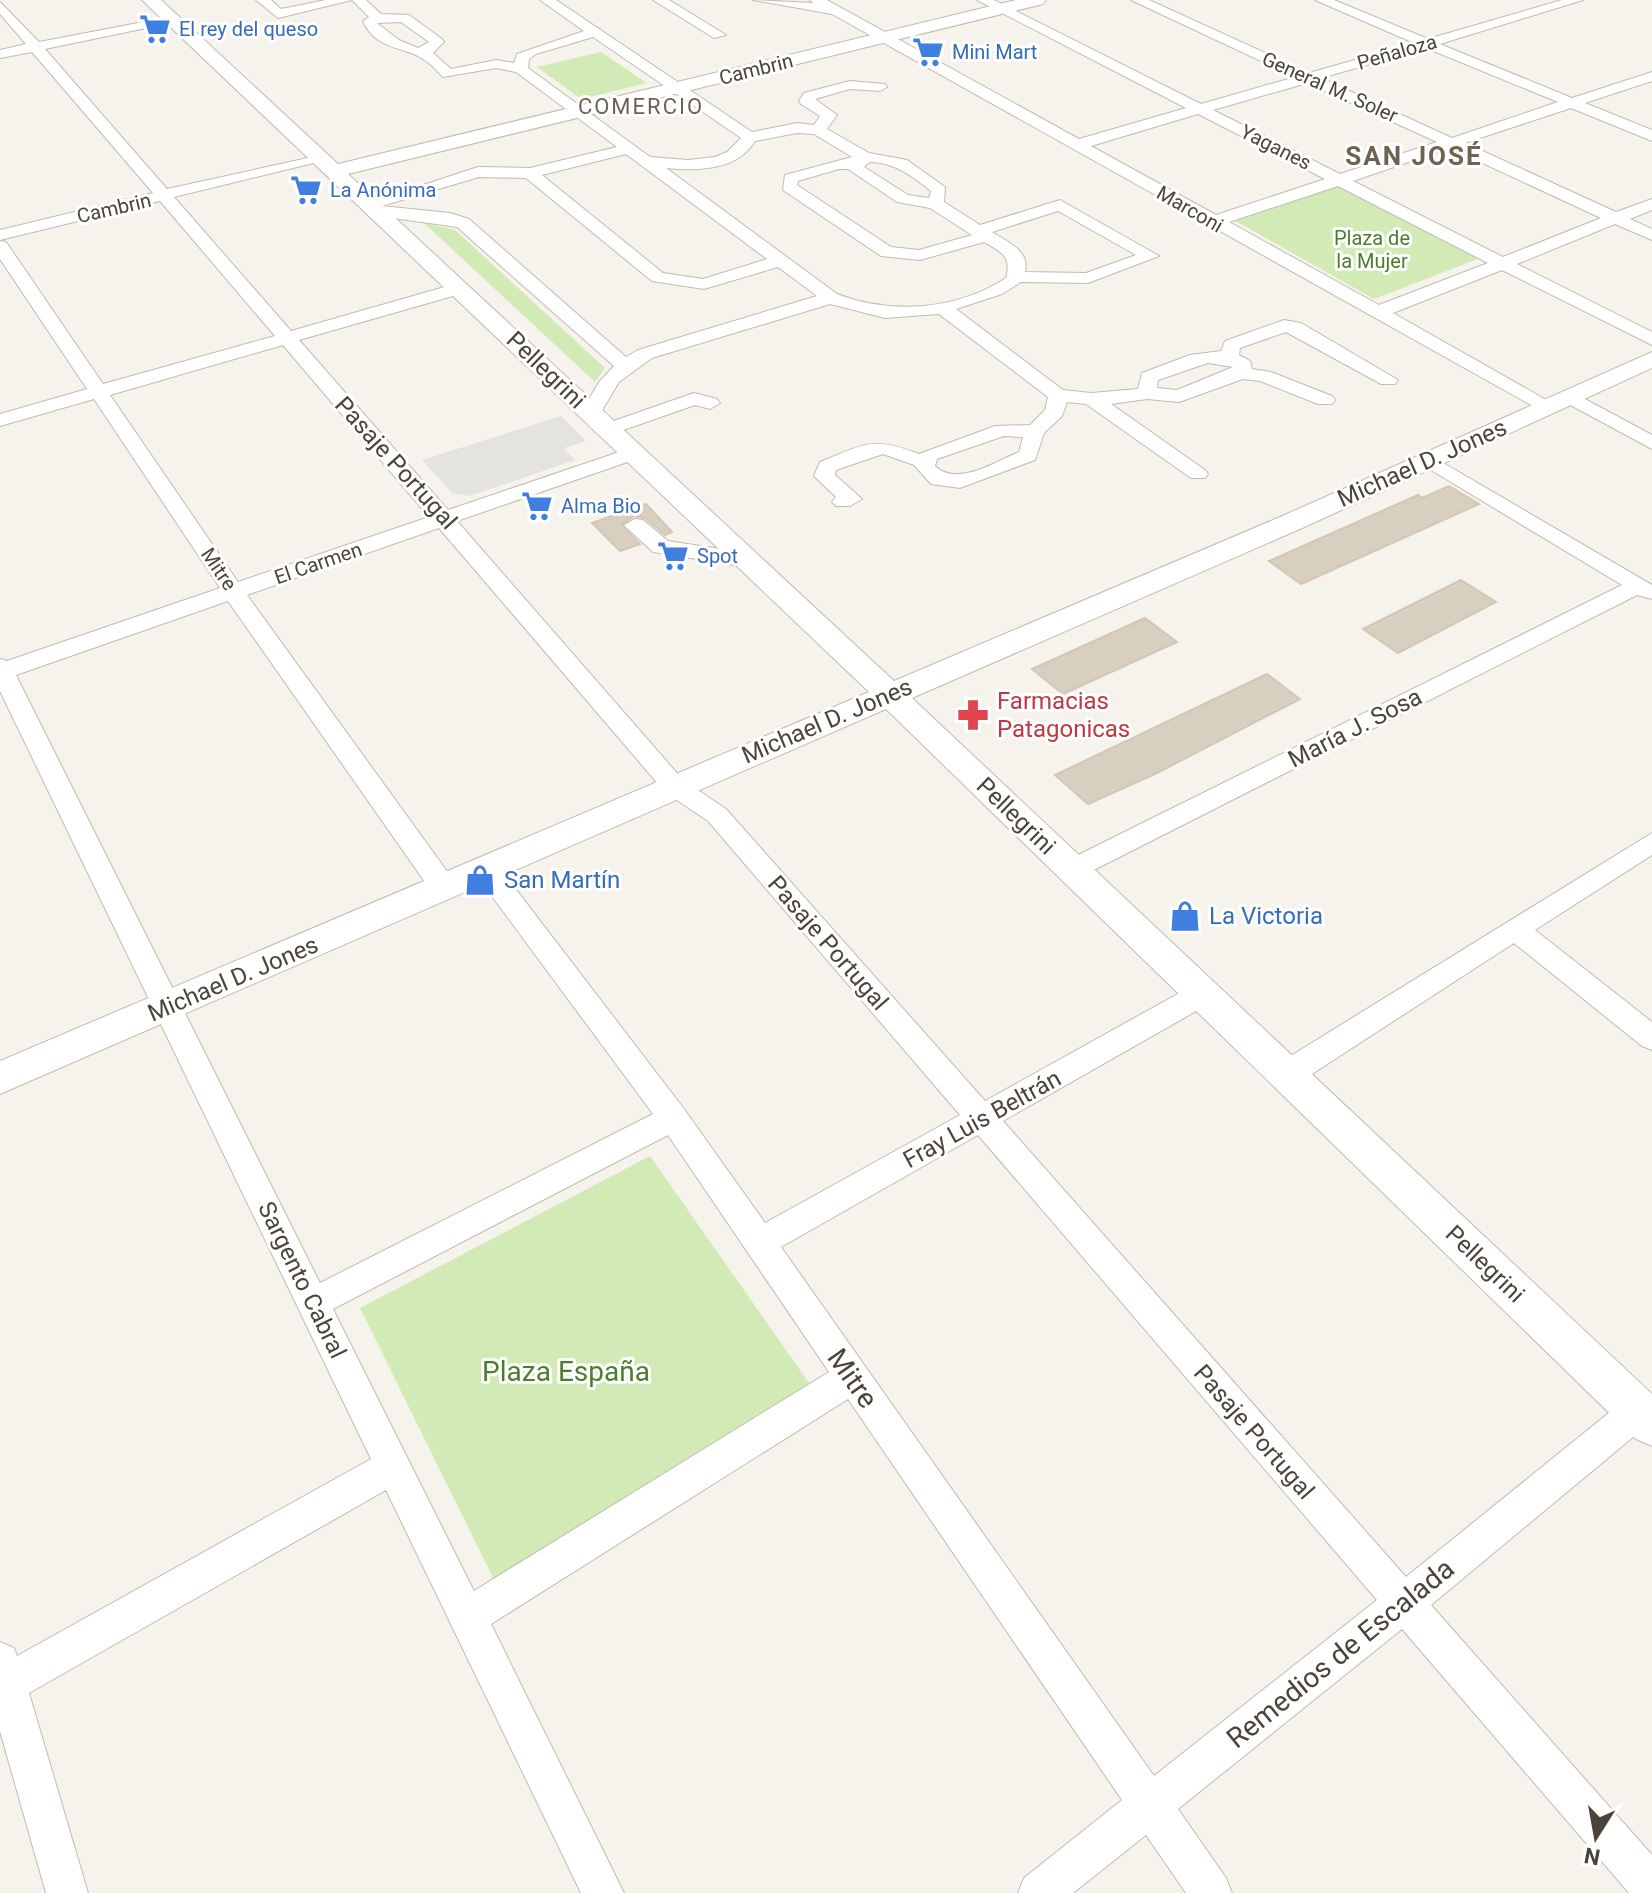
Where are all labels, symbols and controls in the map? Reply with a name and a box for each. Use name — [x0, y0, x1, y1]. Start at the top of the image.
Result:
supermarket icon: El rey del queso — [138, 12, 172, 46]
place label: El rey del queso — [179, 17, 318, 41]
street label: Peñaloza — [1354, 29, 1440, 75]
supermarket icon: Mini Mart — [911, 35, 945, 69]
place label: Mini Mart — [952, 40, 1037, 64]
street label: General M. Soler — [1258, 46, 1402, 128]
street label: Cambrin — [717, 48, 795, 90]
district label: COMERCIO — [578, 94, 704, 119]
street label: Yaganes — [1237, 119, 1315, 175]
district label: SAN JOSÉ — [1345, 141, 1483, 171]
supermarket icon: La Anónima — [289, 173, 323, 207]
place label: La Anónima — [330, 178, 436, 202]
street label: Marconi — [1153, 180, 1227, 238]
street label: Cambrin — [75, 188, 153, 228]
park label: Plaza de la Mujer — [1334, 226, 1410, 273]
street label: Pellegrini — [501, 326, 591, 414]
street label: Pasaje Portugal — [329, 391, 463, 535]
street label: Michael D. Jones — [1333, 413, 1511, 513]
supermarket icon: Alma Bio — [520, 489, 554, 523]
place label: Alma Bio — [561, 494, 641, 518]
street label: El Carmen — [271, 537, 365, 589]
supermarket icon: Spot — [656, 539, 690, 573]
street label: Mitre — [196, 543, 242, 595]
place label: Spot — [697, 544, 738, 568]
street label: Michael D. Jones — [738, 673, 916, 769]
street label: María J. Sosa — [1284, 682, 1426, 774]
place label: Farmacias Patagonicas — [997, 687, 1130, 743]
pharmacy icon: Farmacias Patagonicas — [956, 698, 990, 732]
street label: Pellegrini — [971, 772, 1061, 860]
shop icon: San Martín — [463, 863, 497, 897]
place label: San Martín — [504, 866, 620, 894]
street label: Pasaje Portugal — [762, 870, 894, 1016]
shop icon: La Victoria — [1168, 899, 1202, 933]
place label: La Victoria — [1209, 902, 1323, 930]
street label: Michael D. Jones — [144, 931, 322, 1027]
street label: Fray Luis Beltrán — [898, 1064, 1066, 1174]
street label: Sargento Cabral — [252, 1197, 352, 1363]
street label: Pellegrini — [1440, 1220, 1530, 1308]
street label: Mitre — [821, 1342, 885, 1414]
park label: Plaza España — [482, 1355, 650, 1388]
street label: Pasaje Portugal — [1188, 1359, 1320, 1505]
street label: Remedios de Escalada — [1220, 1552, 1460, 1755]
north arrow — [1556, 1797, 1636, 1877]
text: N — [1582, 1842, 1602, 1870]

